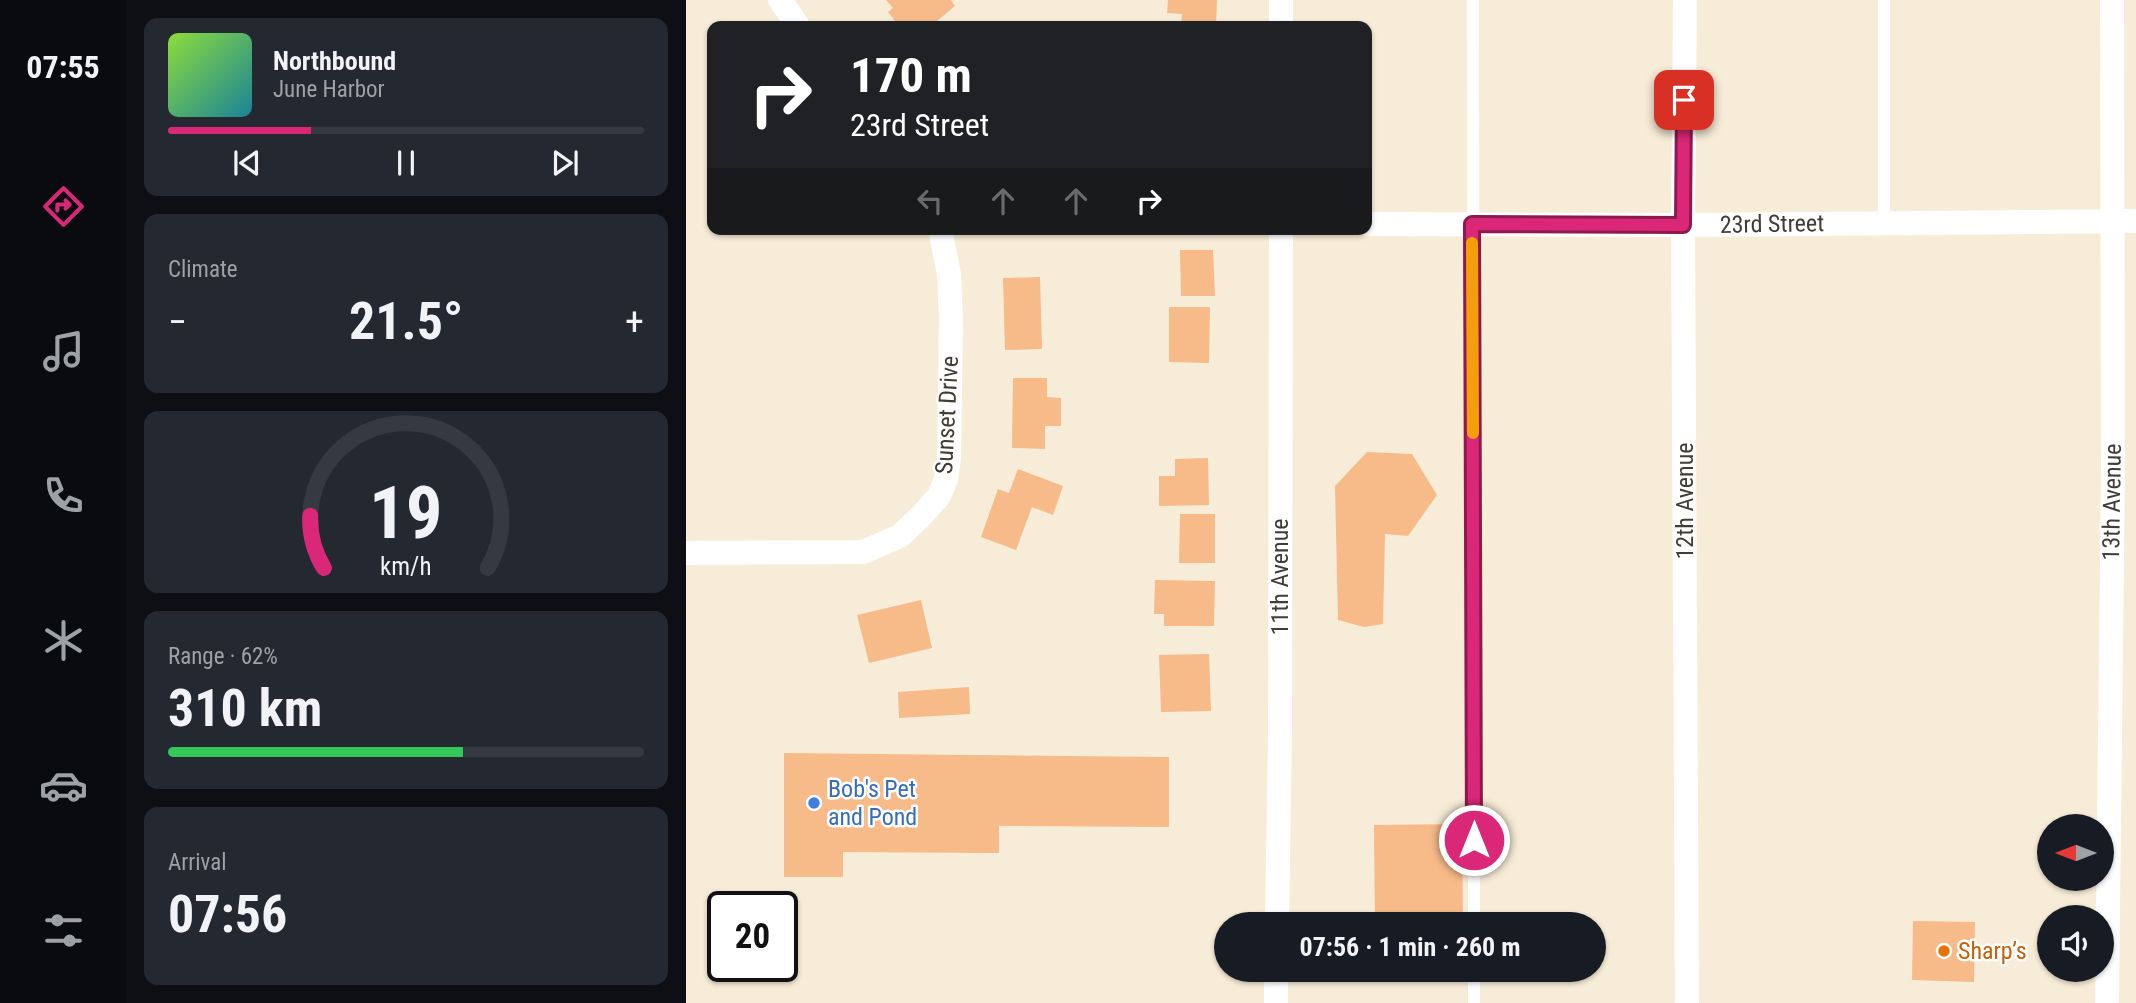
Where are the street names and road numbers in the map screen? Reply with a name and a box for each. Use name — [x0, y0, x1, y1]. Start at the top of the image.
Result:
street label: 23rd Street — [1720, 209, 1824, 239]
street label: Sunset Drive — [930, 355, 964, 475]
street label: 12th Avenue — [1671, 443, 1699, 560]
street label: 13th Avenue — [2097, 443, 2127, 561]
street label: 11th Avenue — [1266, 519, 1294, 636]

